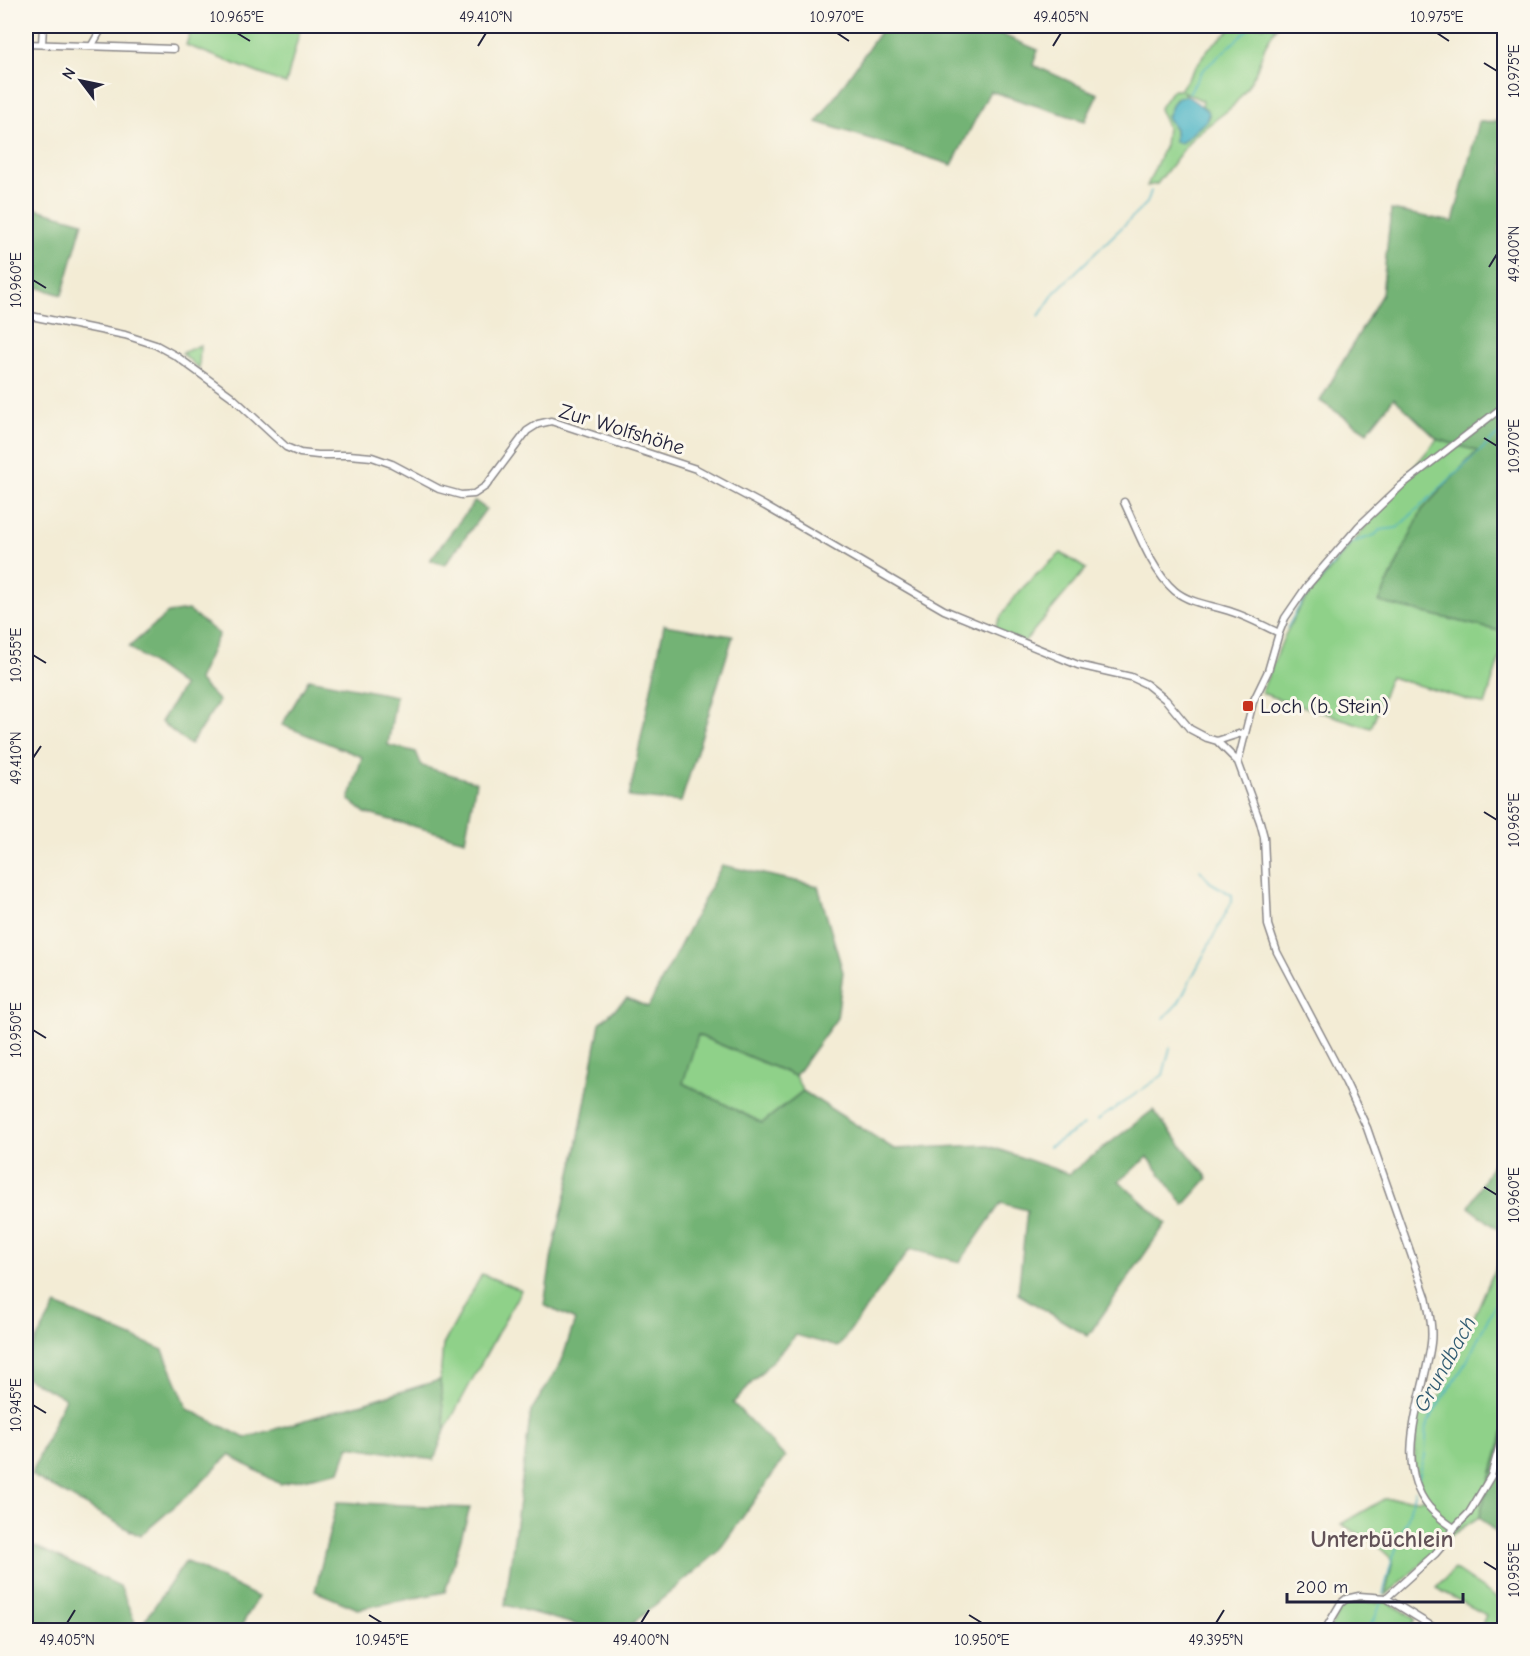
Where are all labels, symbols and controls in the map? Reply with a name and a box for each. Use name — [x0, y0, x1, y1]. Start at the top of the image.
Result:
text: 10.965°E — [210, 8, 264, 26]
text: 49.410°N — [459, 8, 513, 26]
text: 10.970°E — [810, 8, 864, 26]
text: 49.405°N — [1033, 8, 1089, 26]
text: 10.975°E — [1410, 8, 1464, 26]
text: 10.975°E — [1505, 44, 1523, 98]
north arrow — [51, 51, 111, 111]
text: N — [59, 64, 80, 83]
text: 49.400°N — [1505, 226, 1523, 282]
text: 10.960°E — [7, 252, 25, 308]
street label: Zur Wolfshöhe — [556, 399, 688, 459]
text: 10.970°E — [1505, 419, 1523, 473]
text: 10.955°E — [7, 628, 25, 682]
place label: Loch (b. Stein) — [1260, 694, 1389, 718]
marker: Loch (b. Stein) — [1241, 699, 1255, 713]
text: 49.410°N — [7, 731, 25, 785]
text: 10.965°E — [1505, 793, 1523, 847]
text: 10.950°E — [7, 1002, 25, 1058]
text: 10.960°E — [1505, 1167, 1523, 1223]
water label: Grundbach — [1408, 1312, 1482, 1416]
text: 10.945°E — [7, 1378, 25, 1432]
district label: Unterbüchlein — [1310, 1525, 1454, 1553]
text: 10.955°E — [1505, 1543, 1523, 1597]
scale bar — [1287, 1566, 1462, 1604]
text: 200 m — [1296, 1577, 1348, 1598]
text: 49.405°N — [39, 1631, 95, 1649]
text: 10.945°E — [355, 1631, 409, 1649]
text: 49.400°N — [613, 1631, 669, 1649]
text: 10.950°E — [954, 1631, 1010, 1649]
text: 49.395°N — [1189, 1631, 1243, 1649]

